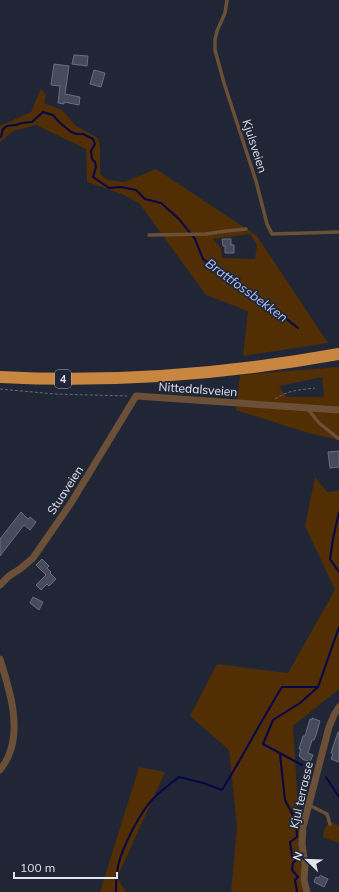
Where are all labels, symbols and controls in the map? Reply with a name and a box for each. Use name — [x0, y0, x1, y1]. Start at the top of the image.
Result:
street label: Kjulsveien — [239, 117, 271, 175]
water label: Brattfossbekken — [203, 255, 291, 325]
road number: 4 — [55, 370, 71, 388]
street label: Nittedalsveien — [158, 379, 238, 399]
street label: Stuaveien — [44, 463, 86, 517]
street label: Kjul terrasse — [286, 760, 316, 830]
north arrow — [287, 840, 327, 880]
text: N — [290, 850, 306, 863]
scale bar — [14, 854, 117, 880]
text: 100 m — [20, 860, 55, 875]

